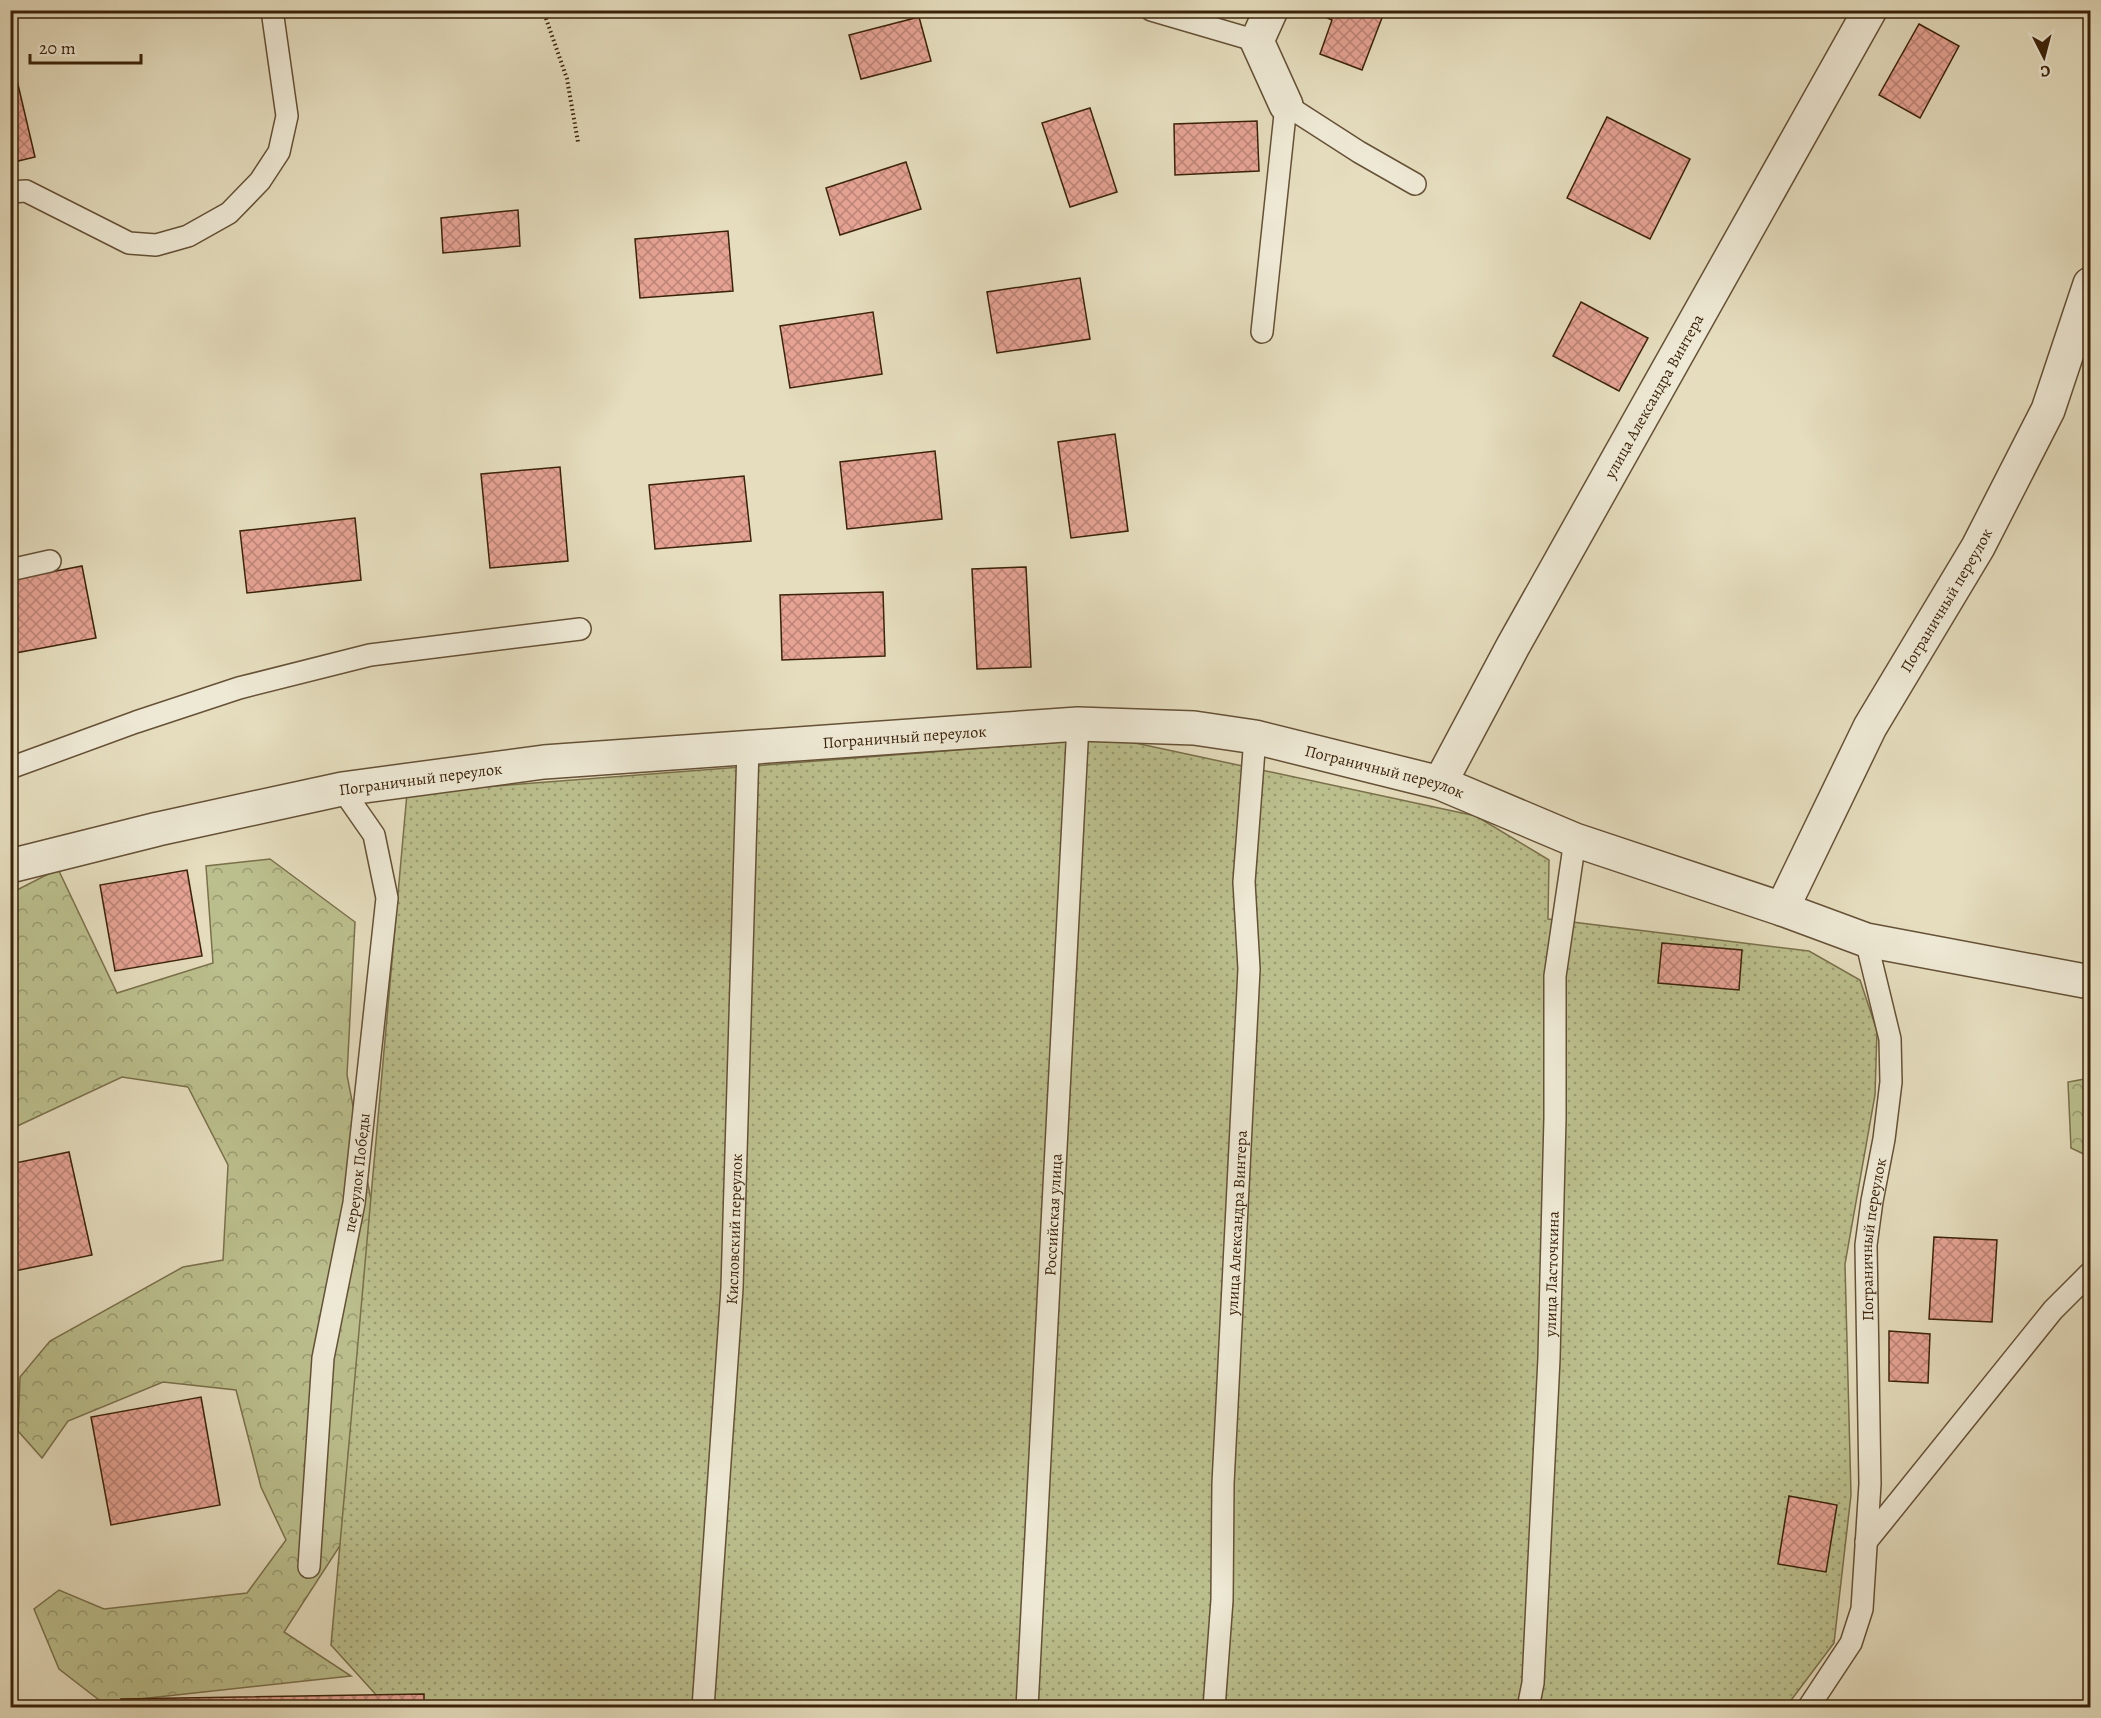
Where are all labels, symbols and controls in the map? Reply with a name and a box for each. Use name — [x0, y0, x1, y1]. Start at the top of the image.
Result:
scale bar — [30, 27, 141, 65]
north arrow — [2014, 27, 2074, 87]
text: 20 m — [39, 36, 76, 60]
text: С — [2039, 59, 2052, 82]
street label: улица Александра Винтера — [1599, 310, 1709, 483]
street label: Пограничный переулок — [1895, 525, 1998, 677]
street label: Пограничный переулок — [822, 721, 987, 754]
street label: Пограничный переулок — [1303, 740, 1468, 804]
street label: Пограничный переулок — [338, 758, 503, 801]
street label: переулок Победы — [338, 1112, 376, 1234]
street label: улица Александра Винтера — [1221, 1129, 1253, 1317]
street label: Российская улица — [1039, 1152, 1068, 1277]
street label: Кисловский переулок — [721, 1153, 748, 1305]
street label: Пограничный переулок — [1856, 1156, 1892, 1321]
street label: улица Ласточкина — [1540, 1210, 1565, 1338]

